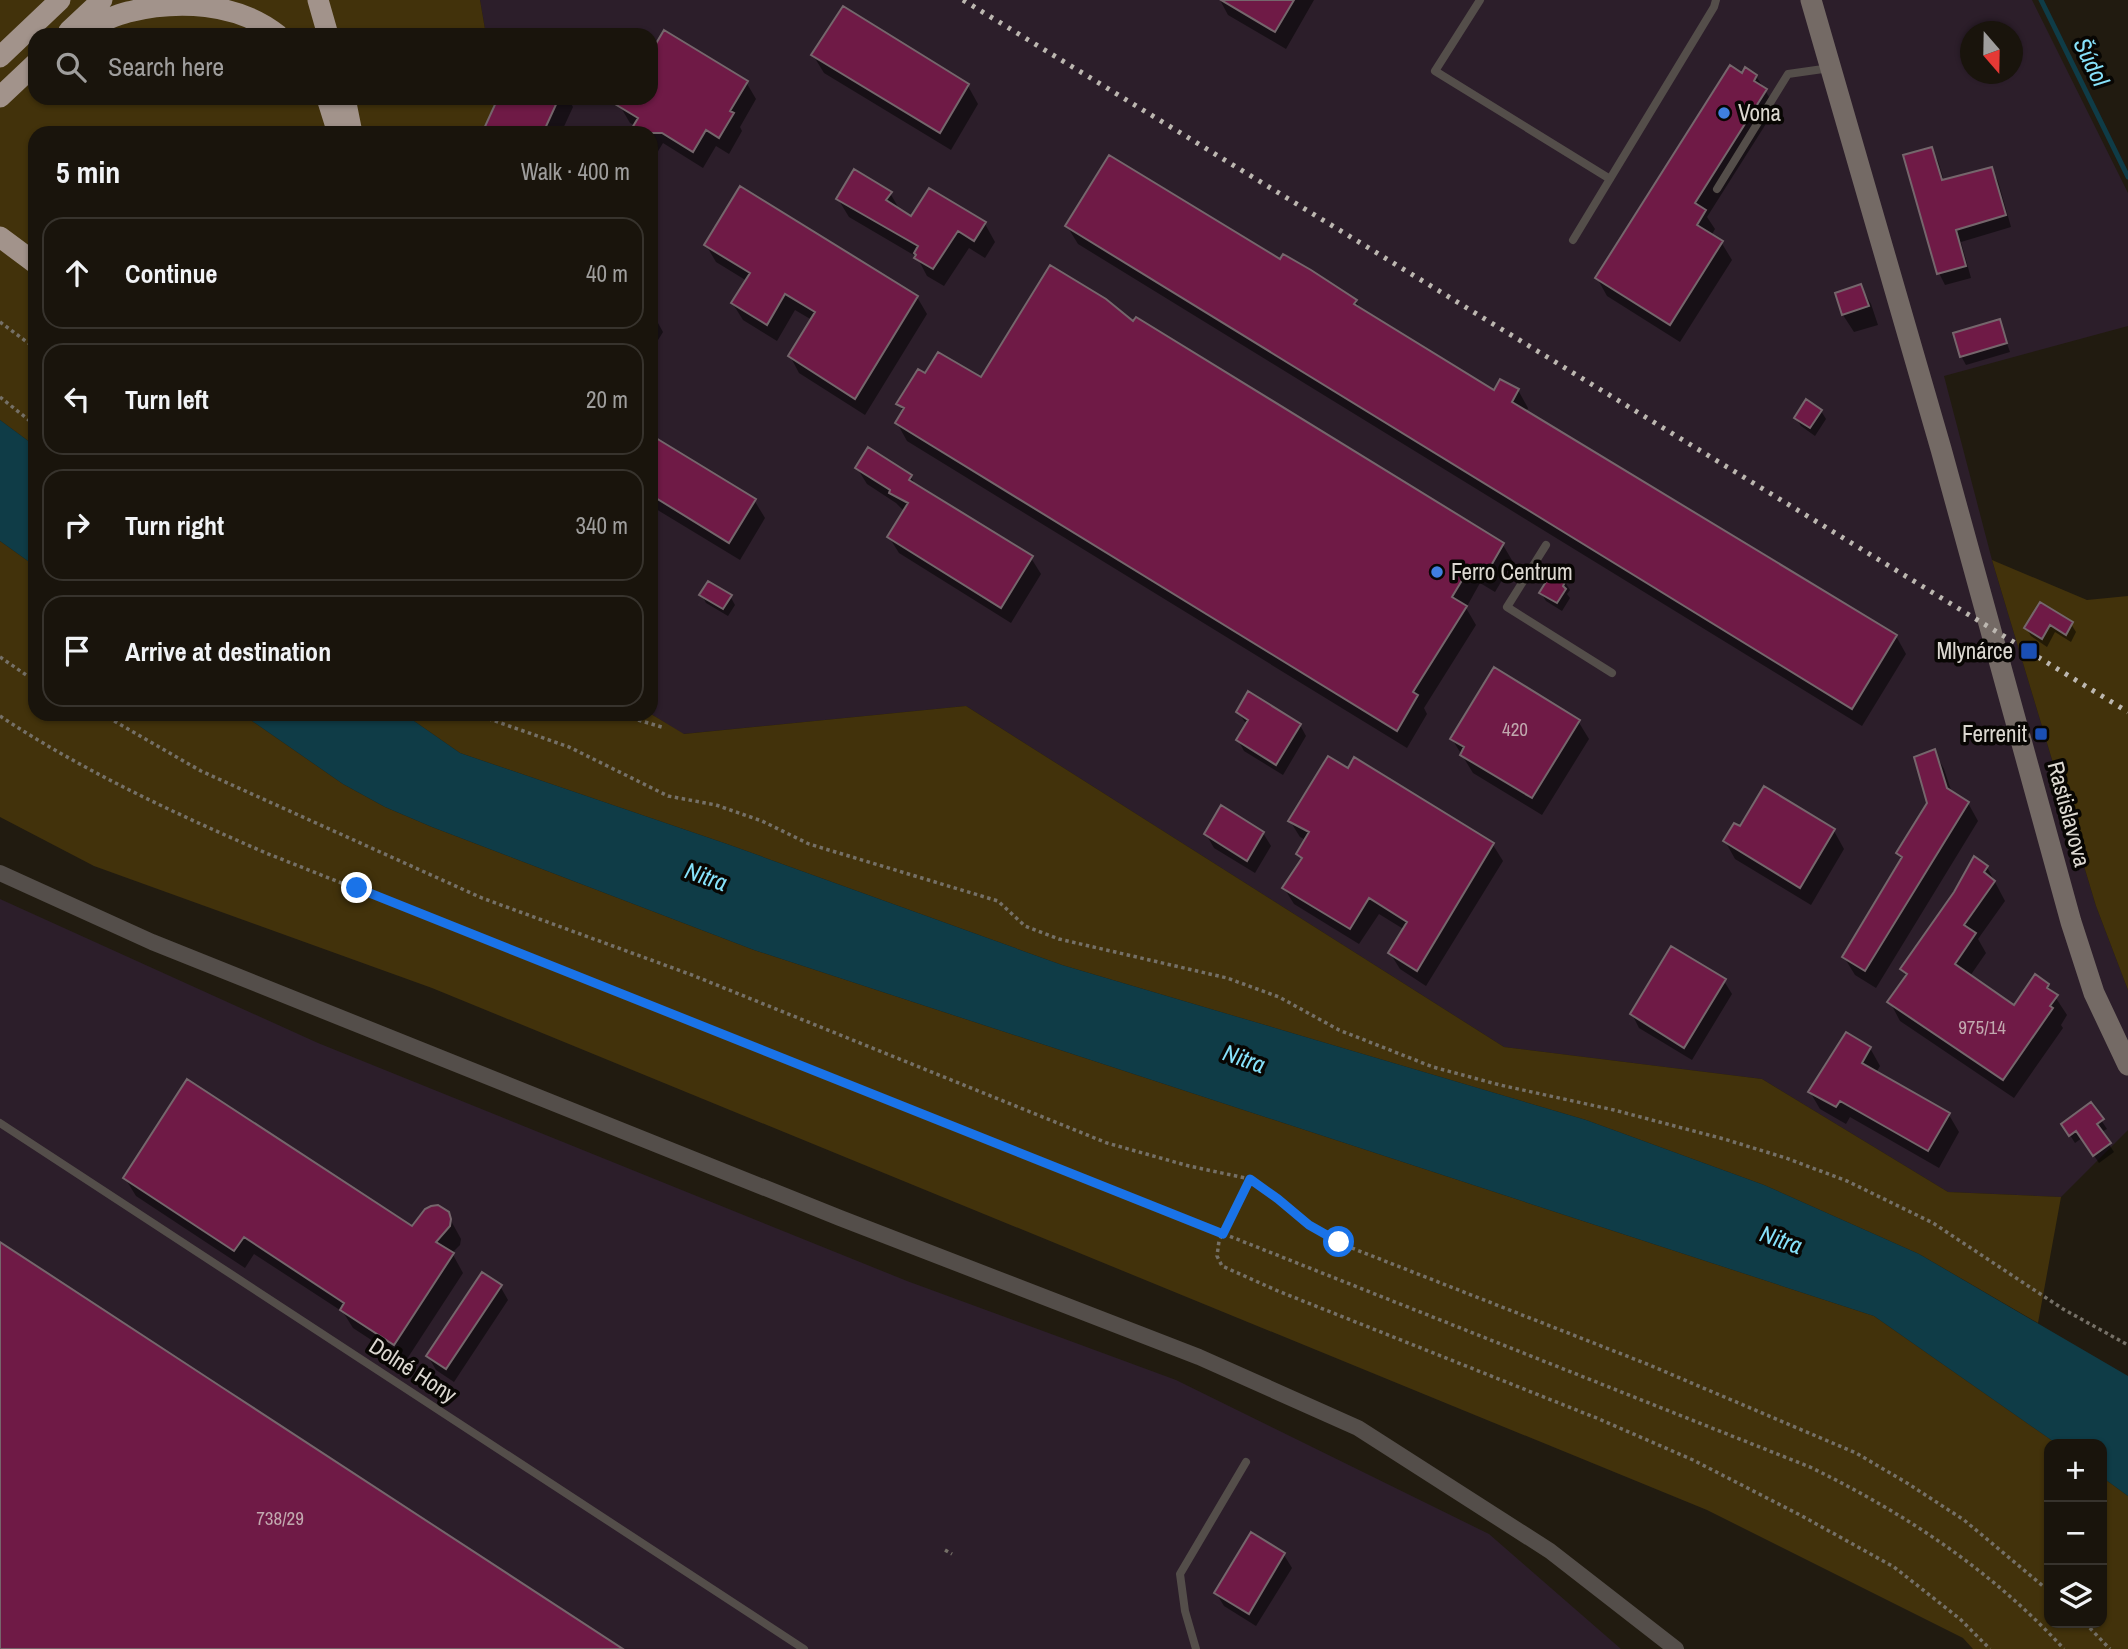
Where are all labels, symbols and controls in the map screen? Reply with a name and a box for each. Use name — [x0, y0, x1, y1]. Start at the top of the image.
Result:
north arrow — [1960, 21, 2023, 84]
search box — [28, 28, 658, 105]
water label: Šúdol — [2066, 32, 2118, 92]
icon: search — [52, 48, 90, 86]
text: Search here — [108, 49, 224, 84]
place label: Vona — [1738, 97, 1782, 128]
marker: Vona — [1716, 105, 1732, 121]
text: 5 min — [56, 152, 120, 192]
text: Walk · 400 m — [521, 156, 630, 187]
icon: ahead — [58, 254, 96, 292]
text: Continue — [125, 256, 217, 291]
text: 40 m — [586, 258, 628, 289]
icon: left — [58, 380, 96, 418]
text: Turn left — [125, 382, 209, 417]
text: 20 m — [586, 384, 628, 415]
icon: right — [58, 506, 96, 544]
text: Turn right — [125, 508, 224, 543]
text: 340 m — [576, 510, 628, 541]
place label: Ferro Centrum — [1451, 556, 1573, 587]
marker: Ferro Centrum — [1429, 564, 1445, 580]
icon: arrive — [58, 632, 96, 670]
text: Arrive at destination — [125, 634, 331, 669]
place label: Mlynárce — [1937, 635, 2013, 666]
marker: Mlynárce — [2019, 641, 2039, 661]
house number: 420 — [1502, 716, 1528, 742]
place label: Ferrenit — [1962, 718, 2027, 749]
marker: Ferrenit — [2033, 726, 2049, 742]
street label: Rastislavova — [2041, 758, 2099, 871]
water label: Nitra — [681, 854, 732, 898]
route end — [341, 872, 372, 903]
house number: 975/14 — [1958, 1014, 2006, 1040]
water label: Nitra — [1219, 1036, 1270, 1080]
water label: Nitra — [1756, 1217, 1807, 1261]
route start — [1323, 1226, 1354, 1257]
street label: Dolné Hony — [364, 1330, 464, 1410]
map controls — [2044, 1439, 2107, 1628]
button: + — [2044, 1439, 2107, 1502]
button: − — [2044, 1502, 2107, 1565]
house number: 738/29 — [256, 1505, 304, 1531]
button: layers — [2044, 1565, 2107, 1628]

